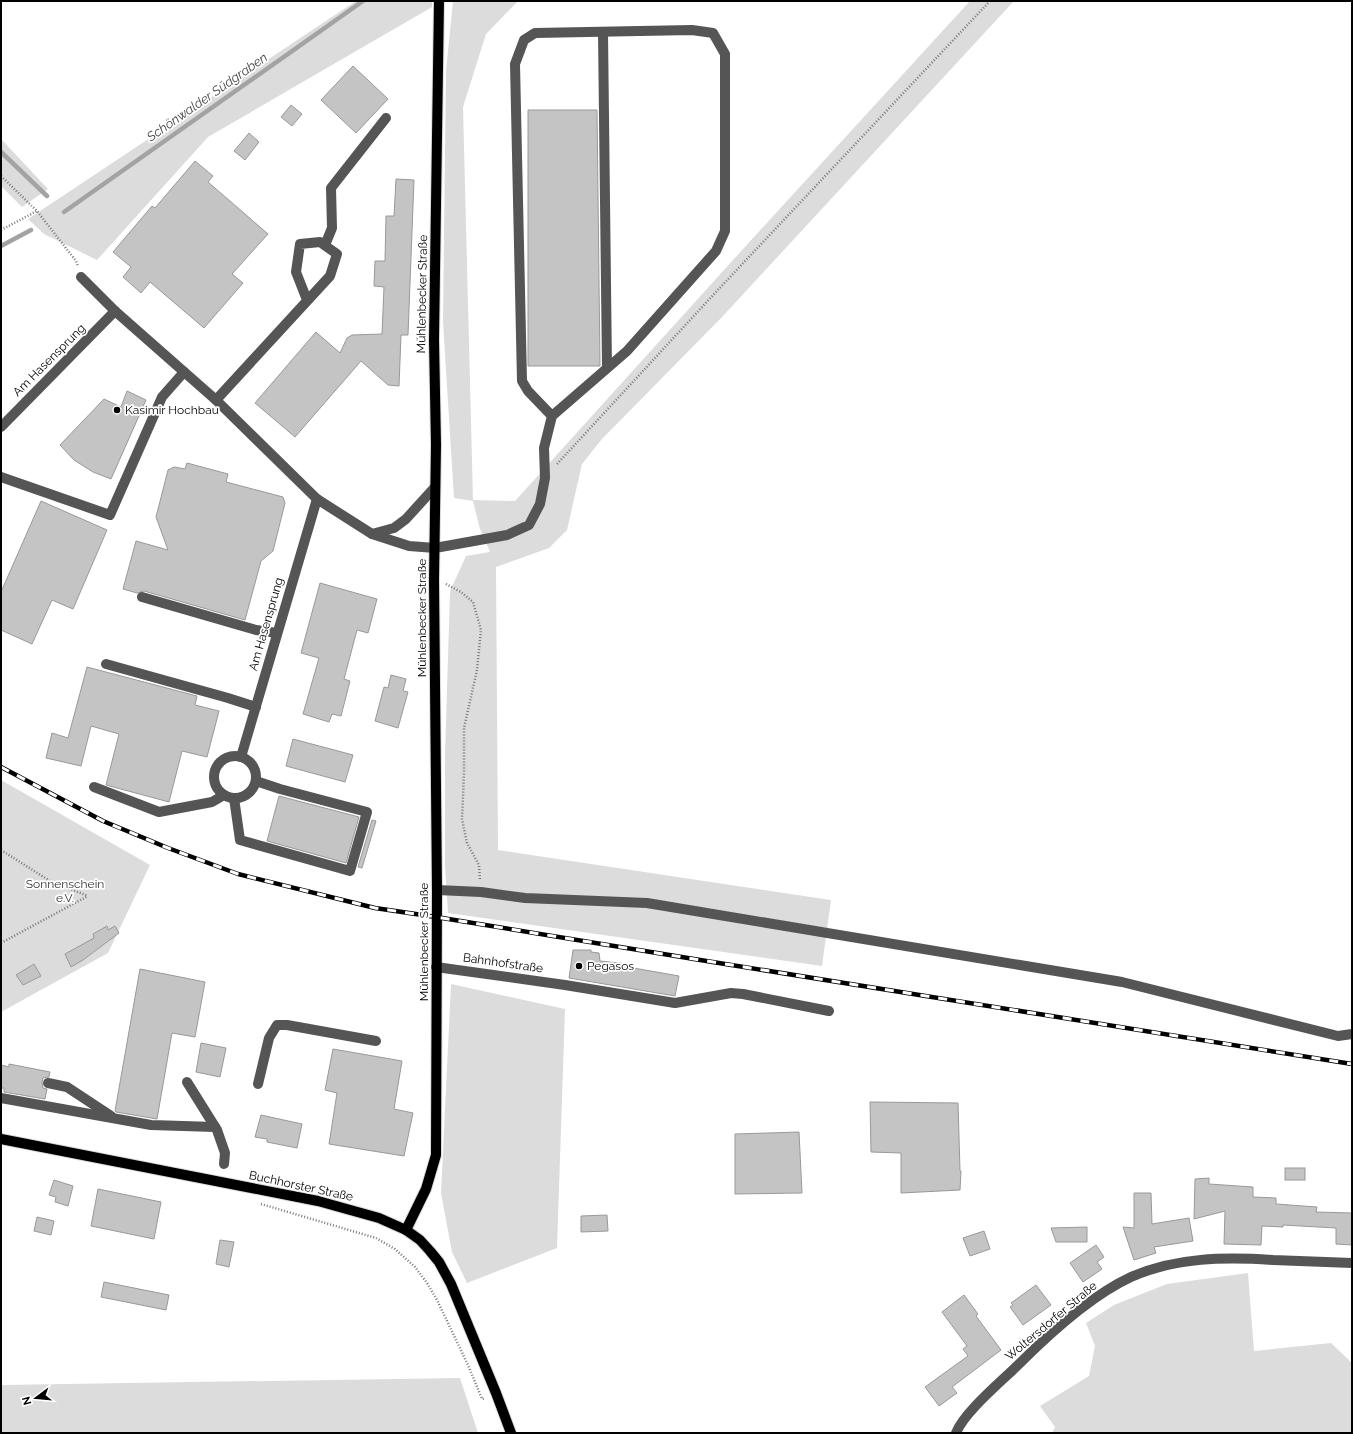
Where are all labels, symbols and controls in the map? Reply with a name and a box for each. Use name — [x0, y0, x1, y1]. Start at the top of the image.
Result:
water label: Schönwalder Südgraben — [143, 50, 270, 145]
street label: Mühlenbecker Straße — [414, 235, 430, 353]
street label: Am Hasensprung — [10, 321, 88, 399]
place label: Kasimir Hochbau — [125, 403, 219, 417]
marker: Kasimir Hochbau — [112, 405, 122, 415]
street label: Mühlenbecker Straße — [415, 559, 429, 677]
street label: Am Hasensprung — [246, 576, 286, 672]
park label: Sonnenschein e.V. — [26, 877, 104, 905]
street label: Mühlenbecker Straße — [417, 883, 431, 1001]
street label: Bahnhofstraße — [462, 950, 544, 976]
place label: Pegasos — [587, 959, 634, 973]
marker: Pegasos — [574, 961, 584, 971]
street label: Buchhorster Straße — [248, 1168, 354, 1204]
street label: Woltersdorfer Straße — [1002, 1279, 1100, 1363]
north arrow — [16, 1378, 56, 1418]
text: N — [19, 1395, 34, 1406]

